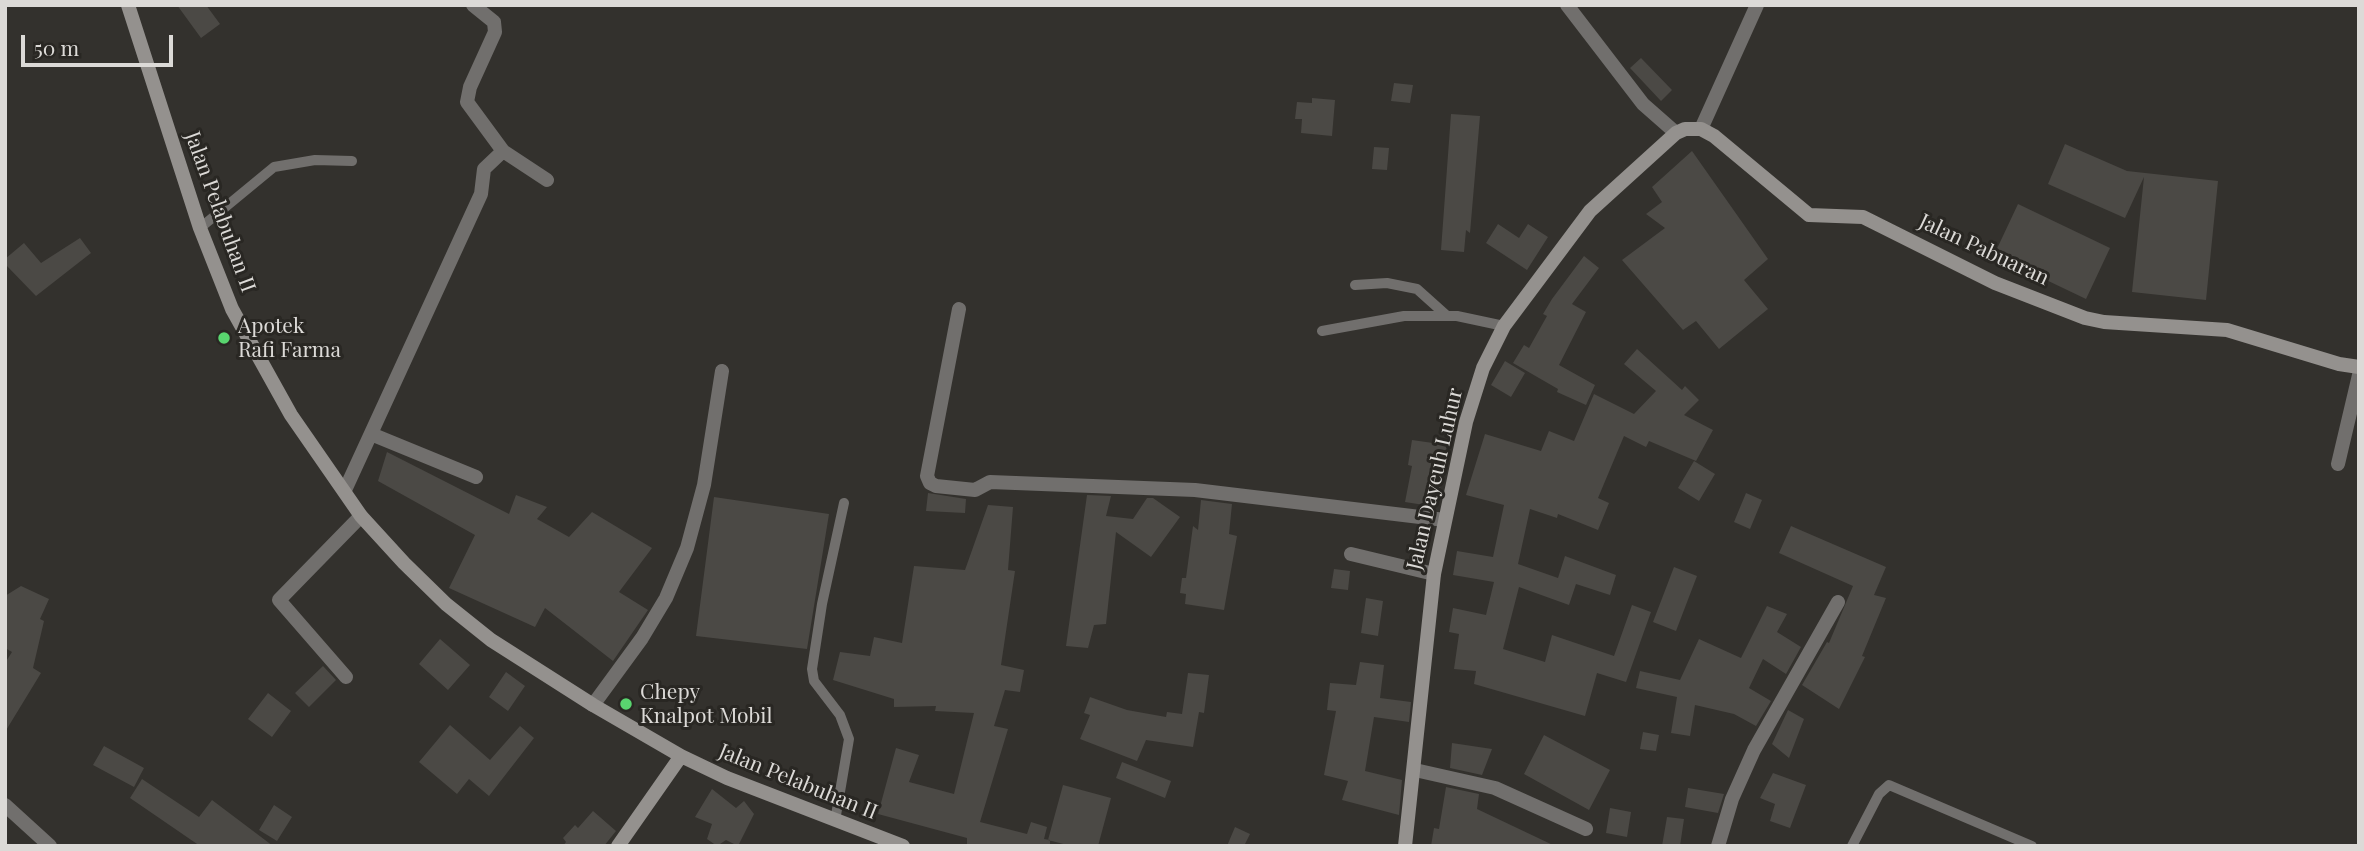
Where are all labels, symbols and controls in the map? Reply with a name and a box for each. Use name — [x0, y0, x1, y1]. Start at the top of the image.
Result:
scale bar — [24, 21, 177, 65]
text: 50 m — [34, 33, 79, 61]
street label: Jalan Pelabuhan II — [179, 128, 261, 296]
street label: Jalan Pabuaran — [1915, 209, 2053, 291]
place label: Apotek Rafi Farma — [238, 313, 341, 363]
marker: Apotek Rafi Farma — [216, 330, 232, 346]
street label: Jalan Dayeuh Luhur — [1402, 386, 1468, 572]
place label: Chepy Knalpot Mobil — [640, 679, 773, 729]
marker: Chepy Knalpot Mobil — [618, 696, 634, 712]
street label: Jalan Pelabuhan II — [715, 739, 881, 825]

